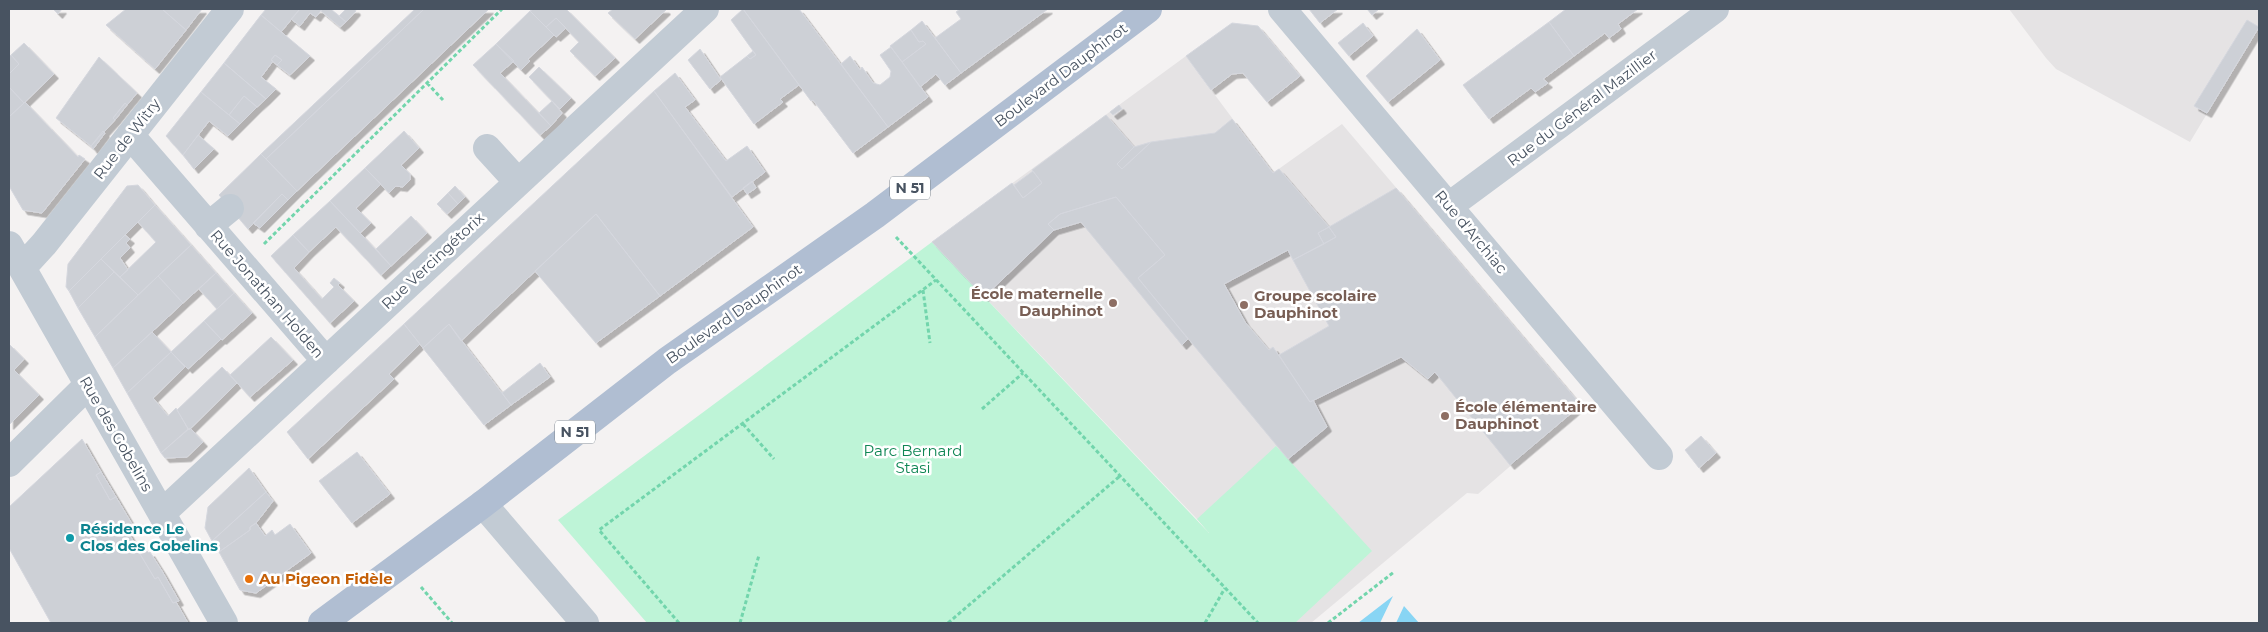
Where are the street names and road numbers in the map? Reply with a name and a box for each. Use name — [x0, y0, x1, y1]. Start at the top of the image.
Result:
street label: Boulevard Dauphinot — [990, 18, 1131, 131]
street label: Rue du Général Mazillier — [1503, 45, 1660, 170]
street label: Rue de Witry — [89, 94, 165, 183]
road number: N 51 — [890, 177, 930, 200]
street label: Rue d'Archiac — [1431, 186, 1512, 277]
street label: Rue Vercingétorix — [377, 208, 488, 313]
street label: Rue Jonathan Holden — [206, 226, 328, 362]
street label: Boulevard Dauphinot — [662, 259, 805, 368]
street label: Rue des Gobelins — [76, 373, 157, 495]
road number: N 51 — [555, 421, 595, 444]

